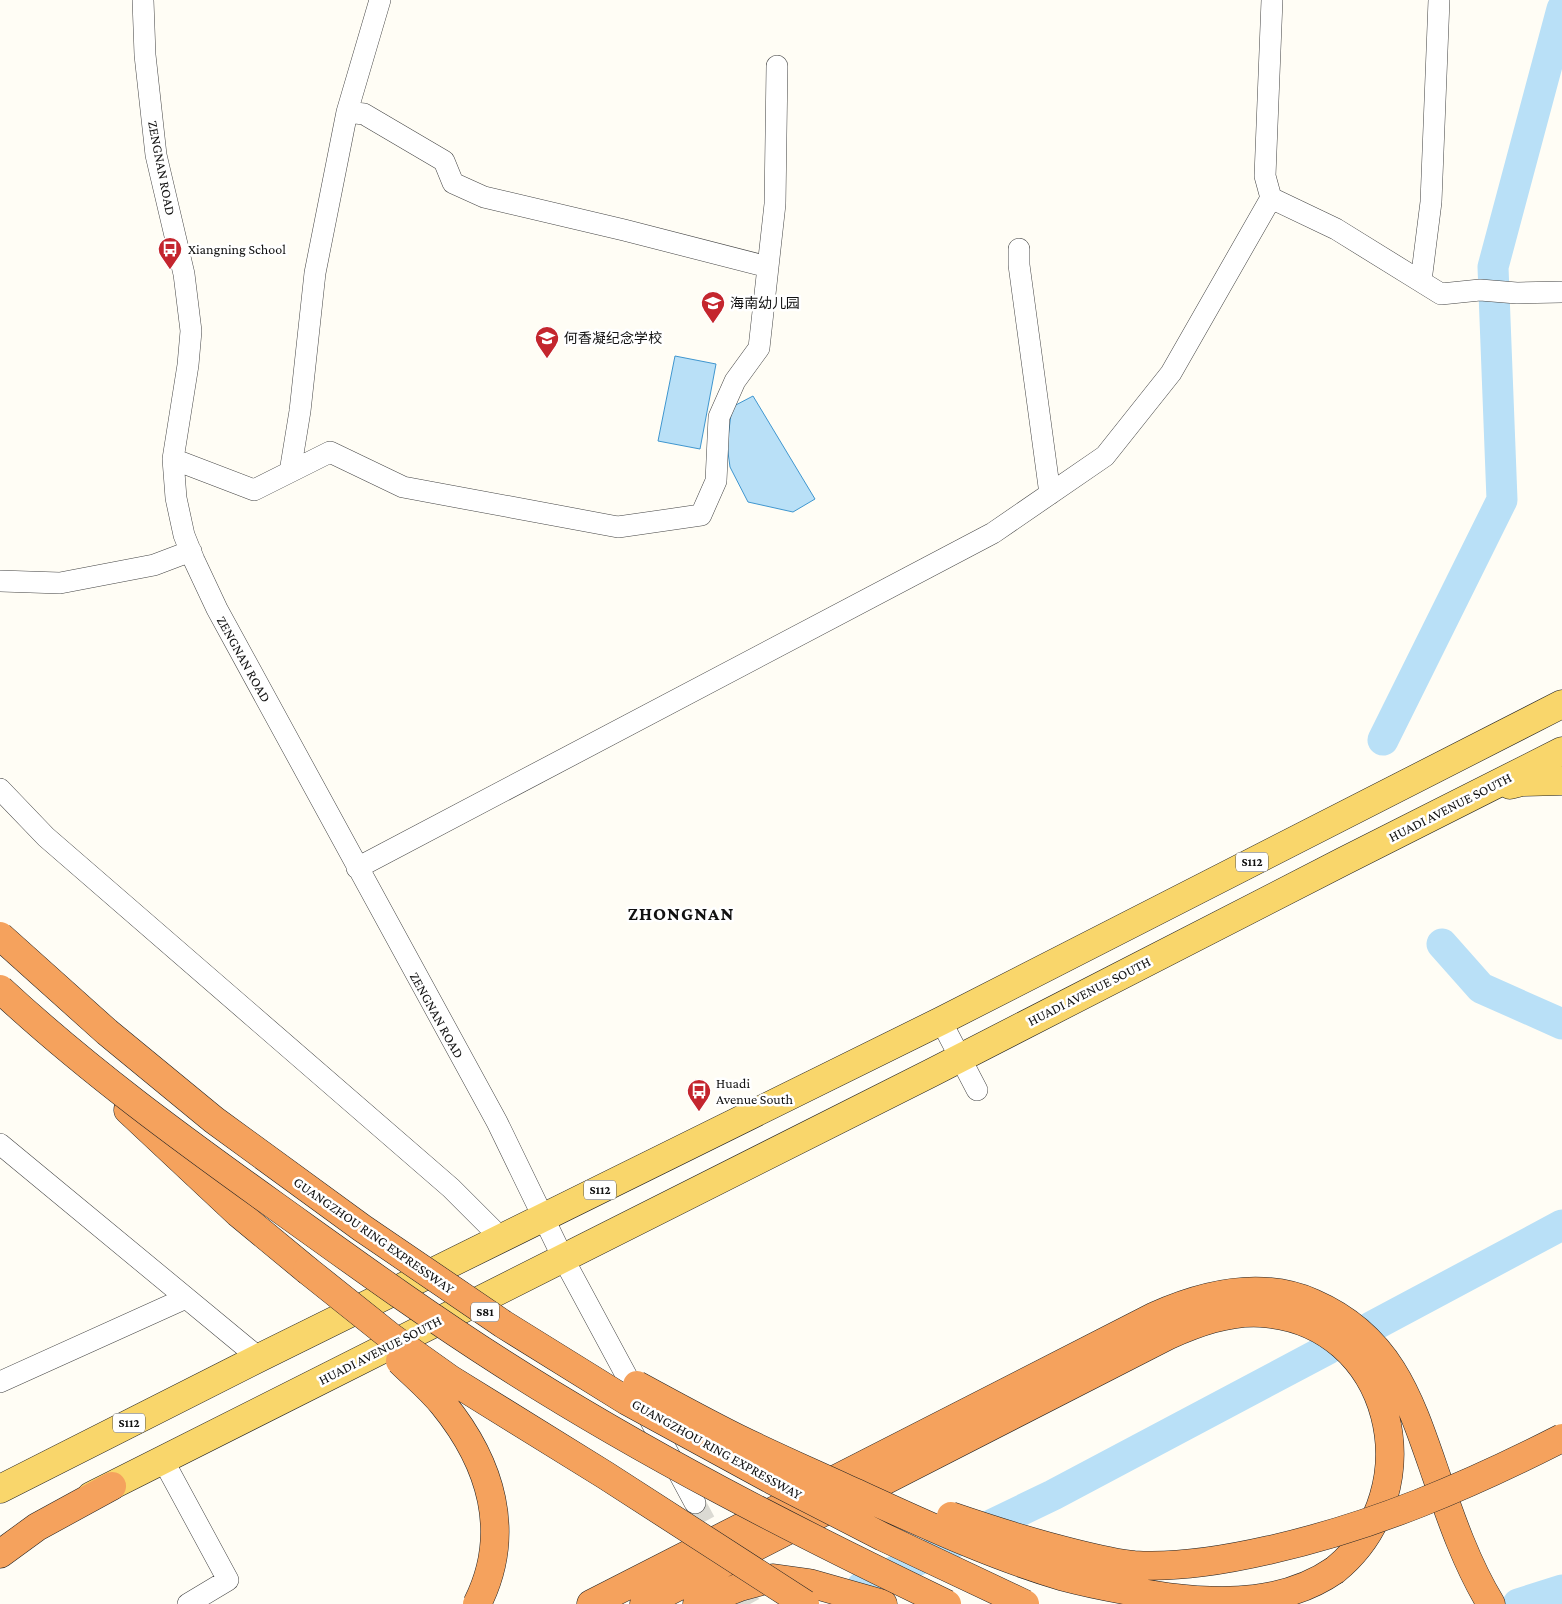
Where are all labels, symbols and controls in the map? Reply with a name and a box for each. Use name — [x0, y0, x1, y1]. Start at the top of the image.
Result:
street label: ZENGNAN ROAD — [145, 119, 179, 217]
bus stop icon: Xiangning School — [157, 236, 183, 270]
place label: Xiangning School — [188, 241, 286, 257]
school or university icon: 海南幼儿园 — [700, 290, 726, 324]
place label: 海南幼儿园 — [730, 295, 800, 311]
school or university icon: 何香凝纪念学校 — [534, 325, 560, 359]
place label: 何香凝纪念学校 — [564, 330, 662, 346]
street label: ZENGNAN ROAD — [214, 613, 274, 705]
street label: HUADI AVENUE SOUTH — [1386, 769, 1514, 845]
road number: S112 — [1236, 852, 1268, 872]
district label: ZHONGNAN — [628, 903, 734, 924]
street label: HUADI AVENUE SOUTH — [1025, 953, 1153, 1029]
street label: ZENGNAN ROAD — [407, 969, 467, 1061]
place label: Huadi Avenue South — [716, 1075, 793, 1107]
bus stop icon: Huadi Avenue South — [686, 1078, 712, 1112]
street label: GUANGZHOU RING EXPRESSWAY — [291, 1173, 458, 1297]
road number: S112 — [584, 1180, 616, 1200]
road number: S81 — [471, 1302, 499, 1321]
street label: HUADI AVENUE SOUTH — [316, 1312, 444, 1388]
street label: GUANGZHOU RING EXPRESSWAY — [629, 1395, 805, 1503]
road number: S112 — [113, 1414, 145, 1432]

